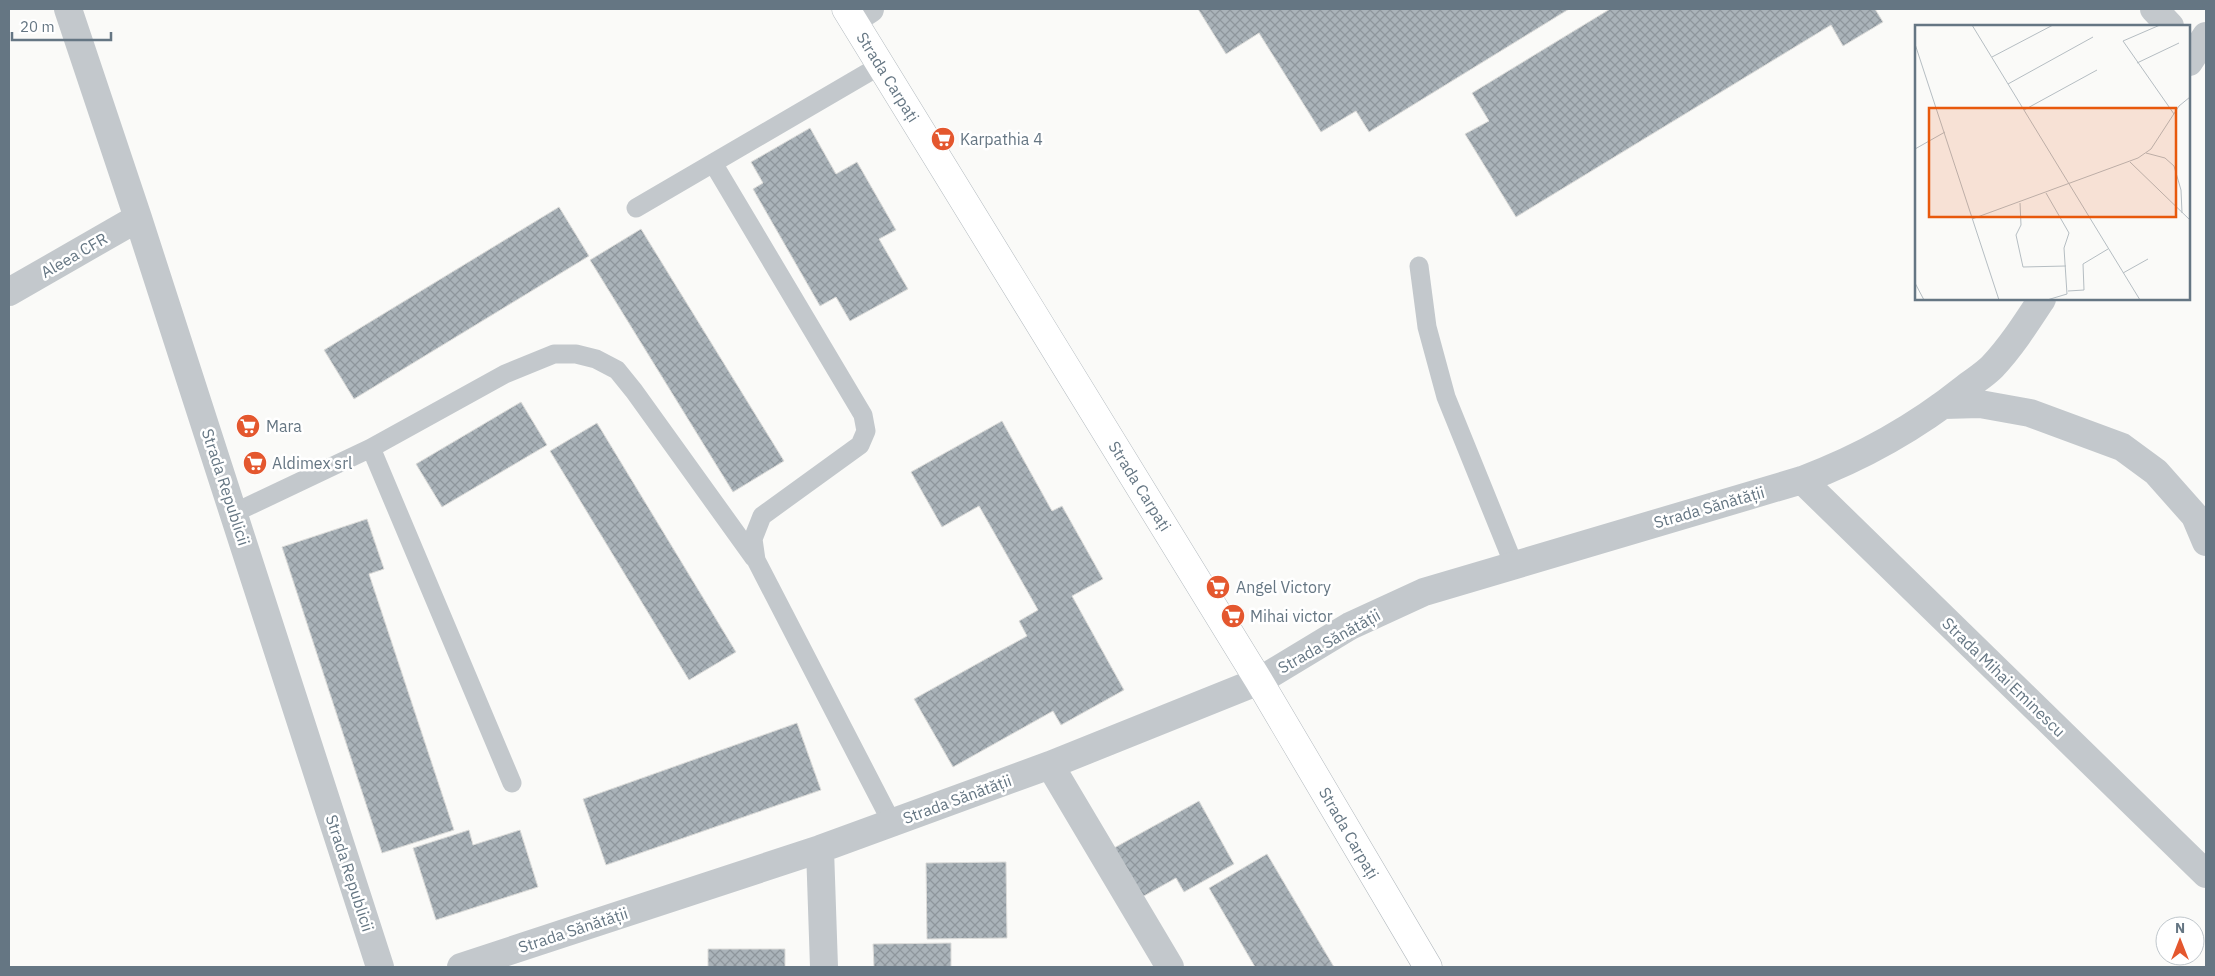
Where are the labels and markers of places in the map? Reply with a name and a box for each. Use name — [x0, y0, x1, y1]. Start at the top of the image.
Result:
supermarket icon: Karpathia 4 — [930, 126, 956, 152]
place label: Karpathia 4 — [960, 129, 1043, 149]
supermarket icon: Mara — [235, 413, 261, 439]
place label: Mara — [266, 416, 302, 436]
supermarket icon: Aldimex srl — [242, 450, 268, 476]
place label: Aldimex srl — [272, 453, 352, 473]
supermarket icon: Angel Victory — [1205, 574, 1231, 600]
place label: Angel Victory — [1236, 577, 1331, 597]
supermarket icon: Mihai victor — [1220, 603, 1246, 629]
place label: Mihai victor — [1250, 606, 1333, 626]

